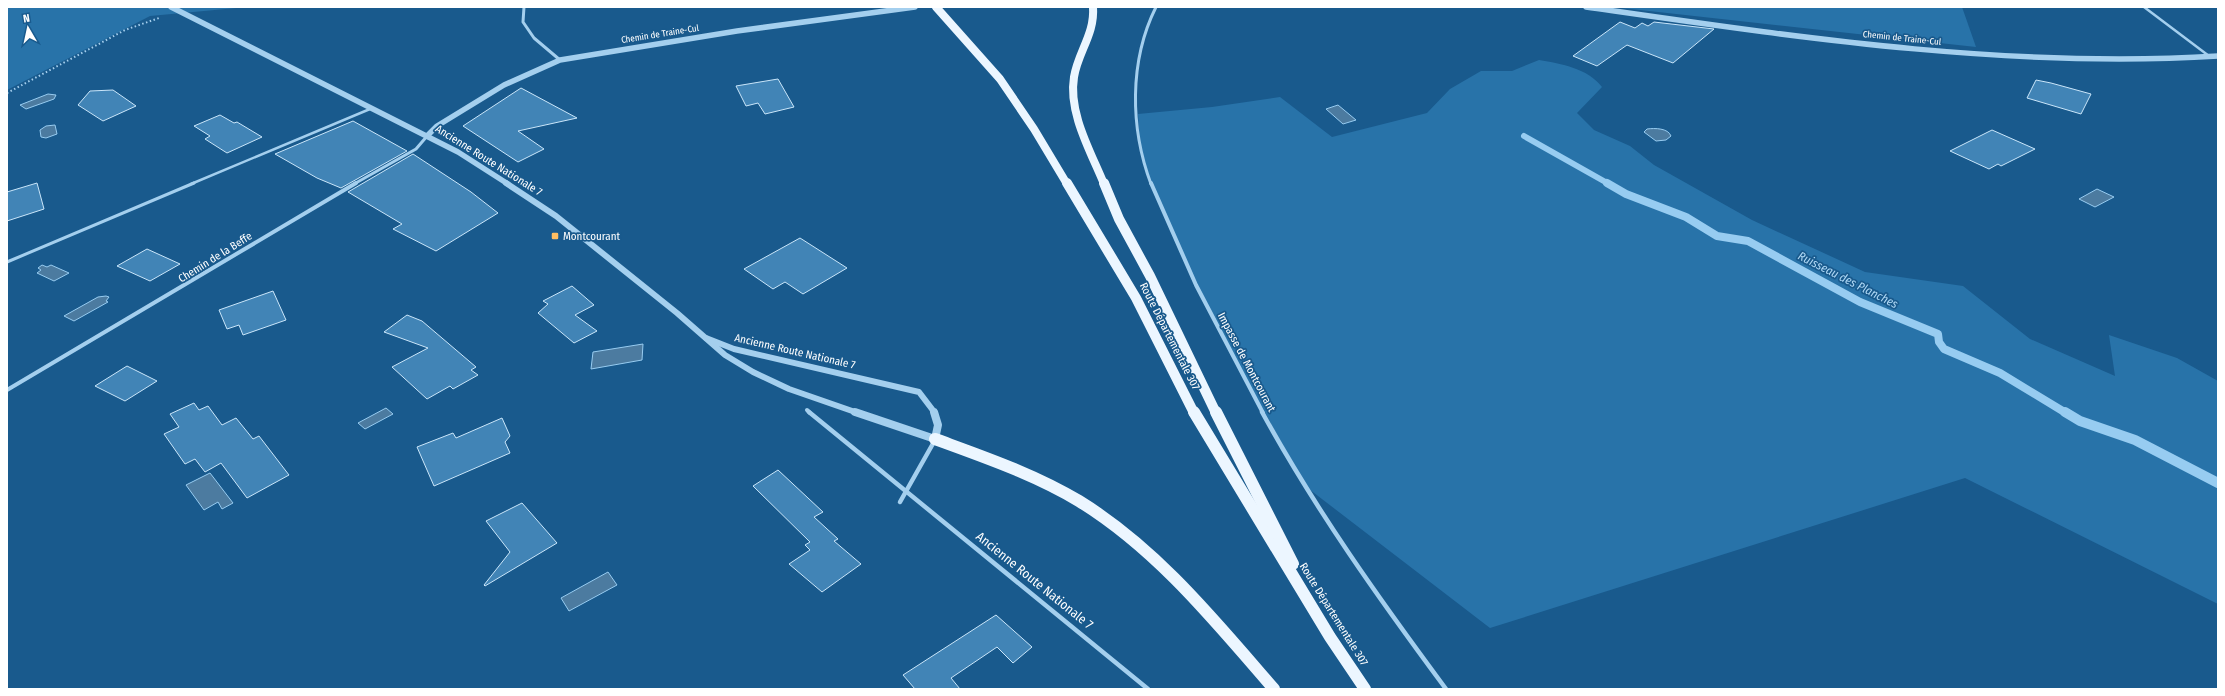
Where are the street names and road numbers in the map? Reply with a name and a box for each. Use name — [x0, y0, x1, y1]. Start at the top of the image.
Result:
street label: Chemin de Traine-Cul — [620, 23, 700, 45]
street label: Chemin de Traine-Cul — [1862, 29, 1942, 47]
street label: Ancienne Route Nationale 7 — [433, 122, 545, 199]
street label: Chemin de la Beffe — [176, 230, 255, 285]
street label: Route Départementale 307 — [1137, 280, 1203, 393]
street label: Impasse de Montcourant — [1215, 310, 1278, 415]
street label: Ancienne Route Nationale 7 — [733, 331, 857, 372]
street label: Ancienne Route Nationale 7 — [973, 529, 1096, 632]
street label: Route Départementale 307 — [1297, 560, 1371, 669]

